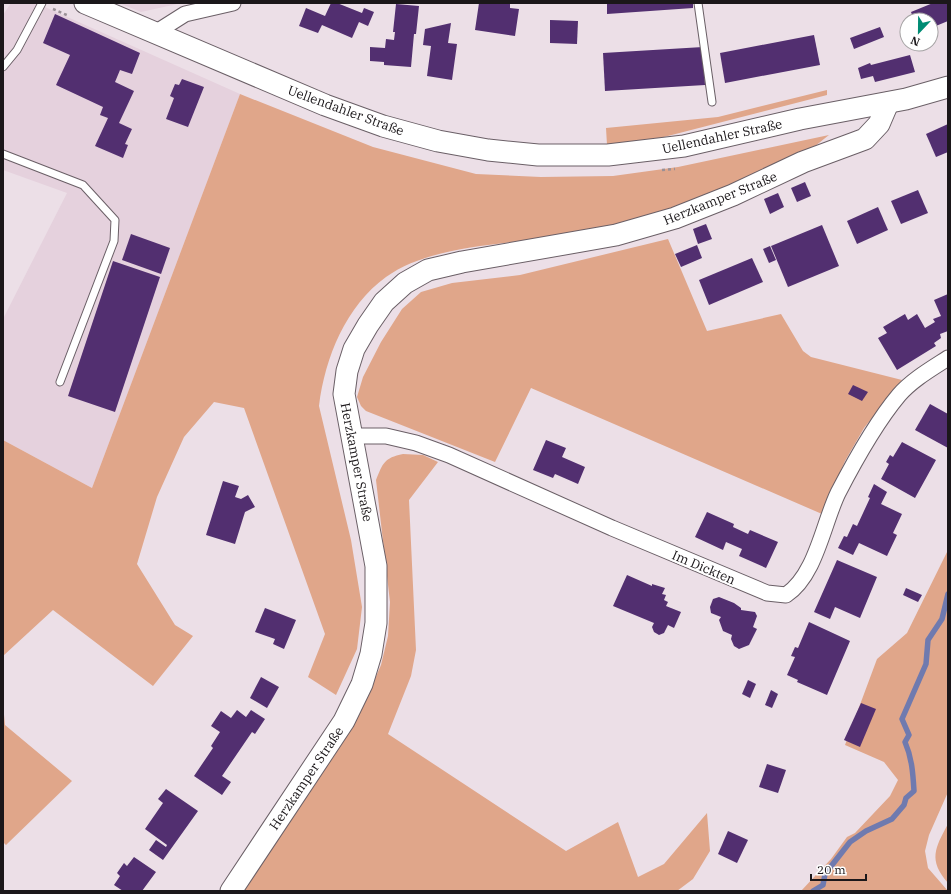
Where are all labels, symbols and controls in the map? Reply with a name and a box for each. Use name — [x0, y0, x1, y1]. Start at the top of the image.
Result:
north arrow — [899, 12, 939, 52]
text: N — [908, 33, 922, 49]
street label: Uellendahler Straße — [285, 82, 406, 139]
street label: Uellendahler Straße — [660, 115, 784, 158]
street label: Herzkamper Straße — [661, 168, 779, 229]
street label: Herzkamper Straße — [337, 401, 376, 523]
street label: Im Dickten — [670, 547, 738, 588]
street label: Herzkamper Straße — [266, 723, 347, 833]
scale bar — [811, 856, 866, 882]
text: 20 m — [817, 862, 846, 877]

